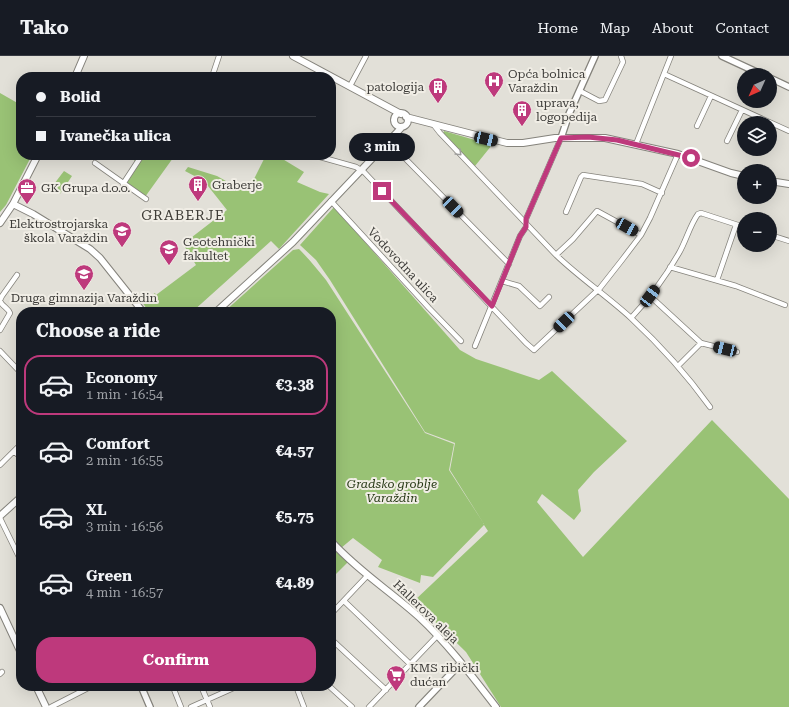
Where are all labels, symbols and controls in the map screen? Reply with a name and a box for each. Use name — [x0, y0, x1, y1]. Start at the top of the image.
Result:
text: Tako — [20, 16, 69, 39]
text: Home — [537, 20, 578, 36]
text: Map — [600, 20, 630, 36]
text: About — [652, 20, 694, 36]
text: Contact — [716, 20, 769, 36]
place label: Opća bolnica Varaždin — [508, 67, 586, 95]
north arrow — [737, 68, 777, 108]
map controls — [737, 68, 777, 252]
hospital icon: Opća bolnica Varaždin — [483, 70, 505, 98]
building icon: patologija — [427, 76, 449, 104]
place label: patologija — [366, 80, 424, 94]
text: Bolid — [60, 88, 101, 106]
place label: uprava, logopedija — [536, 96, 597, 124]
building icon: uprava, logopedija — [511, 99, 533, 127]
button: layers — [737, 116, 777, 156]
text: Ivanečka ulica — [60, 127, 171, 145]
car — [473, 130, 499, 148]
callout: 3 min — [349, 133, 415, 161]
text: 3 min — [364, 139, 400, 154]
one-way arrow — [454, 148, 462, 156]
route start — [682, 149, 700, 167]
button: + — [737, 164, 777, 204]
building icon: Graberje — [187, 174, 209, 202]
office icon: GK Grupa d.o.o. — [16, 177, 38, 205]
place label: Graberje — [212, 178, 263, 192]
place label: GK Grupa d.o.o. — [41, 181, 130, 195]
route end — [373, 182, 391, 200]
car — [440, 194, 466, 220]
district label: GRABERJE — [141, 207, 225, 223]
button: − — [737, 212, 777, 252]
car — [614, 216, 640, 238]
place label: Elektrostrojarska škola Varaždin — [9, 217, 108, 245]
school or university icon: Elektrostrojarska škola Varaždin — [111, 220, 133, 248]
street label: Vodovodna ulica — [365, 225, 442, 306]
place label: Geotehnički fakultet — [183, 235, 255, 263]
school or university icon: Geotehnički fakultet — [158, 238, 180, 266]
school or university icon: Druga gimnazija Varaždin — [73, 263, 95, 291]
car — [638, 283, 662, 309]
place label: Druga gimnazija Varaždin — [11, 291, 158, 305]
car — [551, 309, 577, 335]
text: Choose a ride — [36, 320, 160, 341]
car — [712, 340, 738, 358]
icon: car — [38, 367, 74, 403]
text: Economy — [86, 369, 157, 387]
text: €3.38 — [276, 376, 314, 394]
text: 1 min · 16:54 — [86, 387, 163, 402]
icon: car — [38, 433, 74, 469]
text: Comfort — [86, 435, 150, 453]
text: €4.57 — [276, 442, 314, 460]
text: 2 min · 16:55 — [86, 453, 163, 468]
park label: Gradsko groblje Varaždin — [347, 477, 437, 505]
icon: car — [38, 499, 74, 535]
text: XL — [86, 501, 107, 519]
text: €5.75 — [276, 508, 314, 526]
text: 3 min · 16:56 — [86, 519, 163, 534]
icon: car — [38, 565, 74, 601]
text: Green — [86, 567, 132, 585]
text: €4.89 — [276, 574, 314, 592]
street label: Hallerova aleja — [390, 577, 462, 647]
text: 4 min · 16:57 — [86, 585, 163, 600]
button: Confirm — [36, 637, 316, 683]
place label: KMS ribički dućan — [410, 661, 479, 689]
supermarket icon: KMS ribički dućan — [385, 664, 407, 692]

